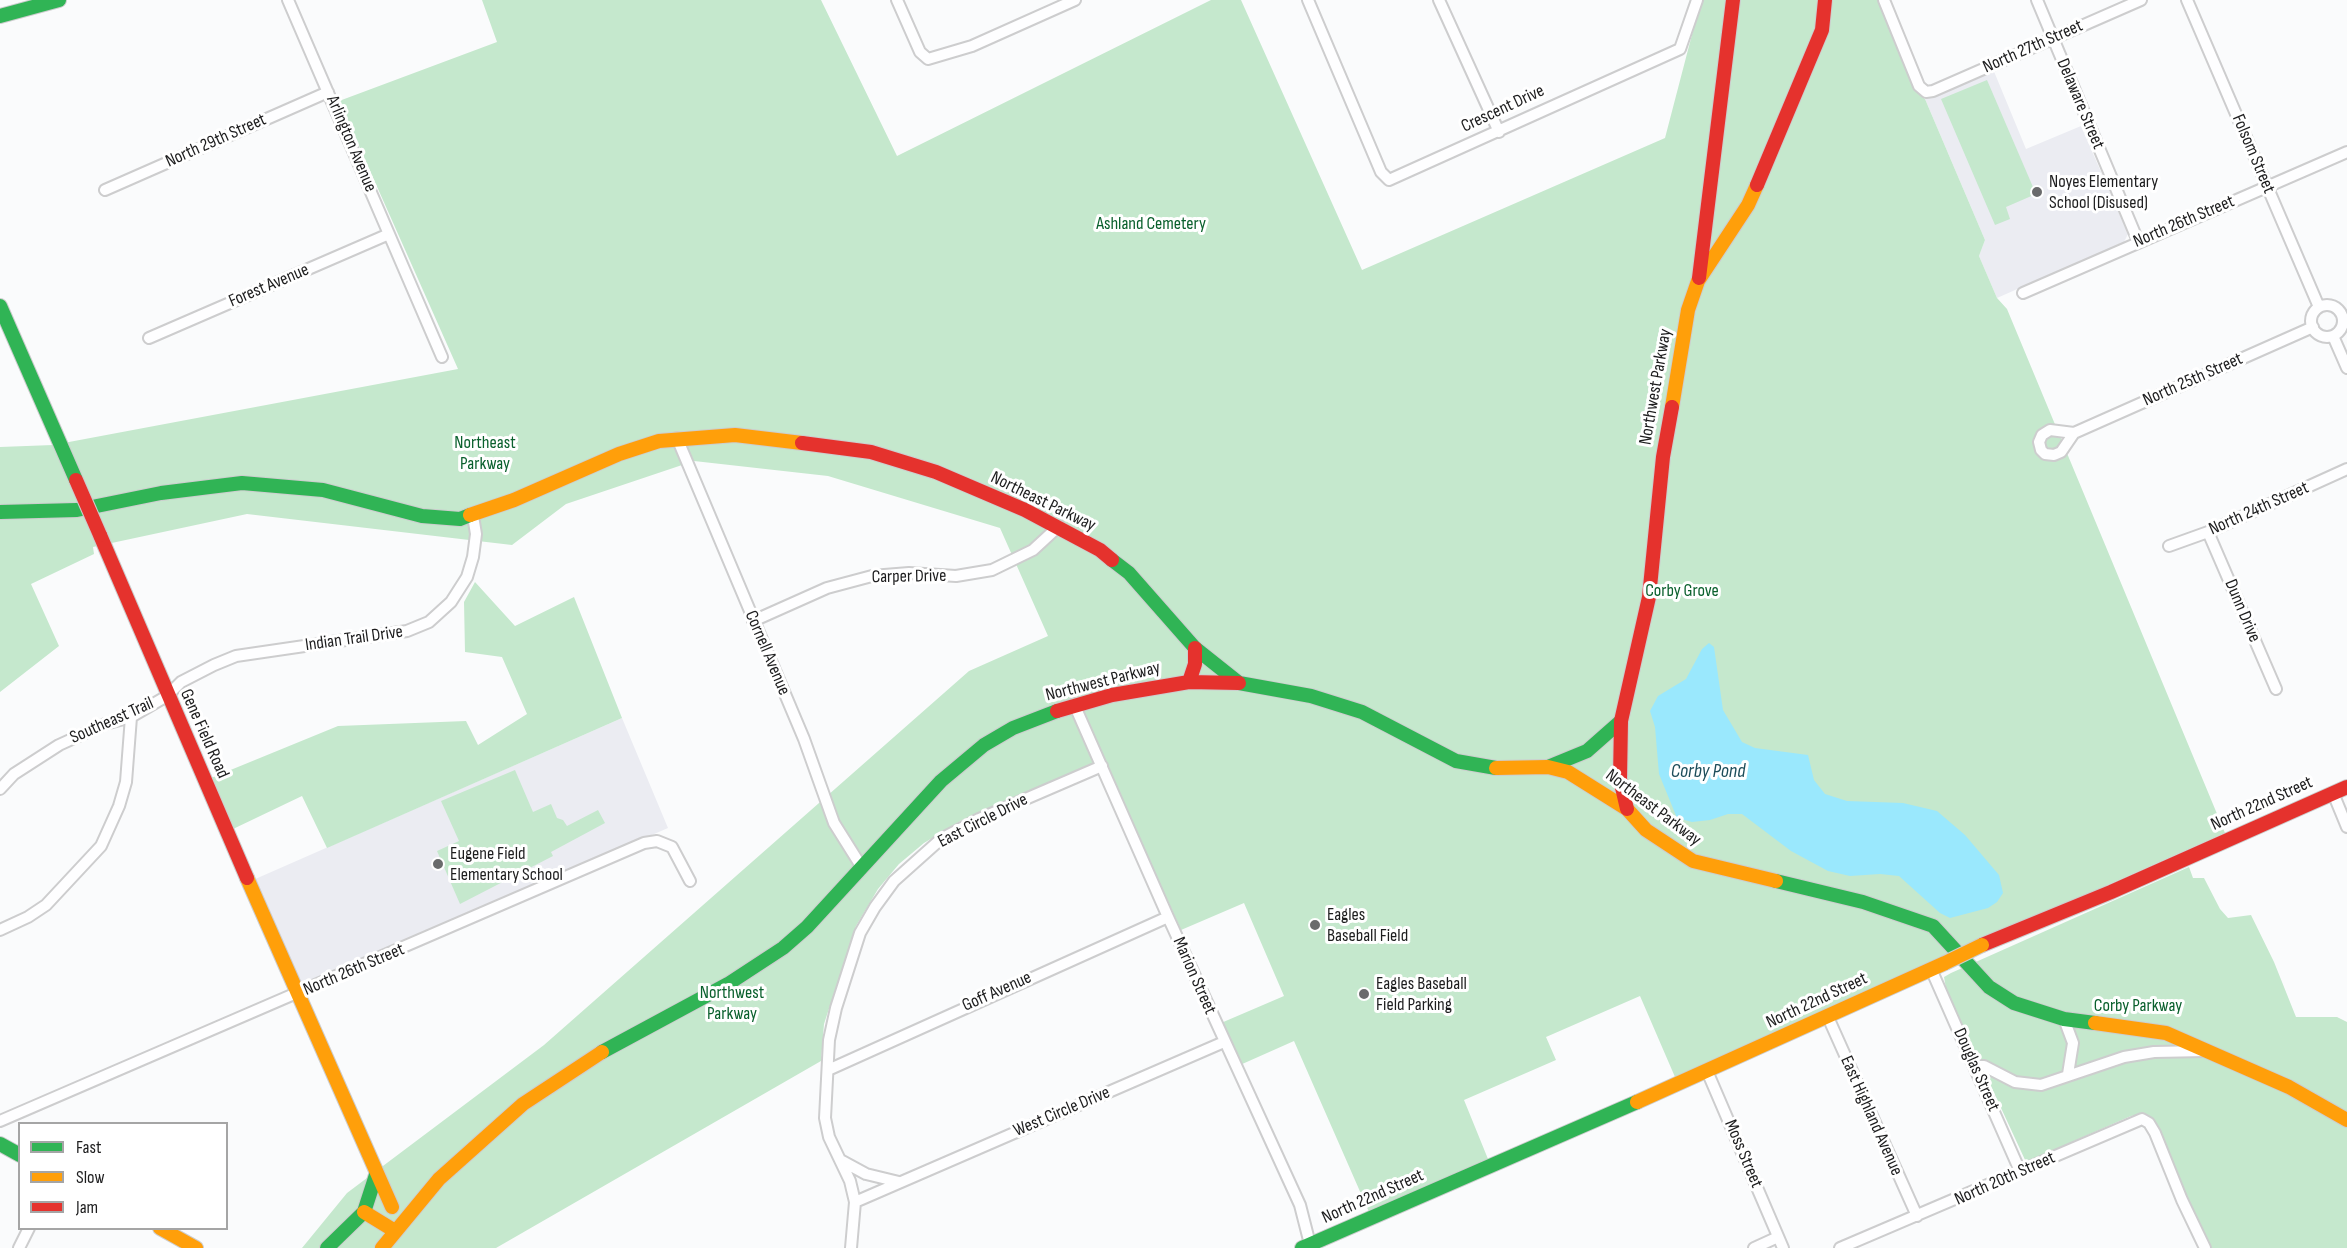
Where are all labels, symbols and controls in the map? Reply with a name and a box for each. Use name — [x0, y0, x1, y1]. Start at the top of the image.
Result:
street label: North 27th Street — [1980, 15, 2086, 79]
street label: Delaware Street — [2051, 56, 2109, 152]
street label: Crescent Drive — [1458, 80, 1548, 138]
street label: Arlington Avenue — [321, 93, 381, 195]
street label: North 29th Street — [162, 109, 270, 173]
street label: Folsom Street — [2227, 111, 2279, 197]
place label: Noyes Elementary School (Disused) — [2049, 171, 2158, 213]
marker: Noyes Elementary School (Disused) — [2030, 185, 2044, 199]
street label: North 26th Street — [2130, 191, 2238, 253]
park label: Ashland Cemetery — [1096, 213, 1206, 235]
street label: Forest Avenue — [226, 259, 312, 313]
street label: Northwest Parkway — [1635, 327, 1677, 447]
street label: North 25th Street — [2140, 348, 2246, 412]
park label: Northeast Parkway — [454, 432, 516, 474]
street label: Northeast Parkway — [987, 467, 1099, 537]
street label: North 24th Street — [2206, 477, 2312, 541]
street label: Carper Drive — [871, 566, 947, 588]
street label: Dunn Drive — [2219, 576, 2265, 646]
park label: Corby Grove — [1645, 580, 1719, 602]
street label: Cornell Avenue — [740, 607, 794, 699]
street label: Indian Trail Drive — [304, 621, 404, 657]
street label: Northwest Parkway — [1043, 657, 1163, 707]
street label: Gene Field Road — [175, 686, 233, 782]
street label: Southeast Trail — [67, 693, 157, 749]
water label: Corby Pond — [1671, 760, 1745, 784]
street label: Northeast Parkway — [1601, 765, 1705, 851]
street label: North 22nd Street — [2208, 772, 2316, 836]
street label: East Circle Drive — [934, 789, 1032, 853]
place label: Eugene Field Elementary School — [450, 843, 563, 886]
marker: Eugene Field Elementary School — [431, 857, 445, 871]
place label: Eagles Baseball Field — [1327, 904, 1408, 946]
marker: Eagles Baseball Field — [1308, 918, 1322, 932]
street label: Marion Street — [1167, 934, 1221, 1018]
street label: North 26th Street — [300, 939, 408, 1001]
street label: Goff Avenue — [959, 967, 1035, 1017]
street label: North 22nd Street — [1763, 968, 1871, 1034]
place label: Eagles Baseball Field Parking — [1376, 973, 1467, 1016]
park label: Northwest Parkway — [700, 982, 764, 1024]
marker: Eagles Baseball Field Parking — [1357, 987, 1371, 1001]
park label: Corby Parkway — [2094, 995, 2182, 1017]
street label: Douglas Street — [1948, 1025, 2004, 1115]
street label: East Highland Avenue — [1835, 1053, 1907, 1179]
street label: West Circle Drive — [1011, 1082, 1113, 1142]
street label: Moss Street — [1719, 1117, 1767, 1191]
legend — [18, 1122, 228, 1230]
text: Fast — [76, 1137, 101, 1158]
street label: North 20th Street — [1951, 1147, 2059, 1211]
street label: North 22nd Street — [1319, 1165, 1427, 1229]
text: Slow — [76, 1167, 105, 1188]
text: Jam — [76, 1197, 98, 1218]

